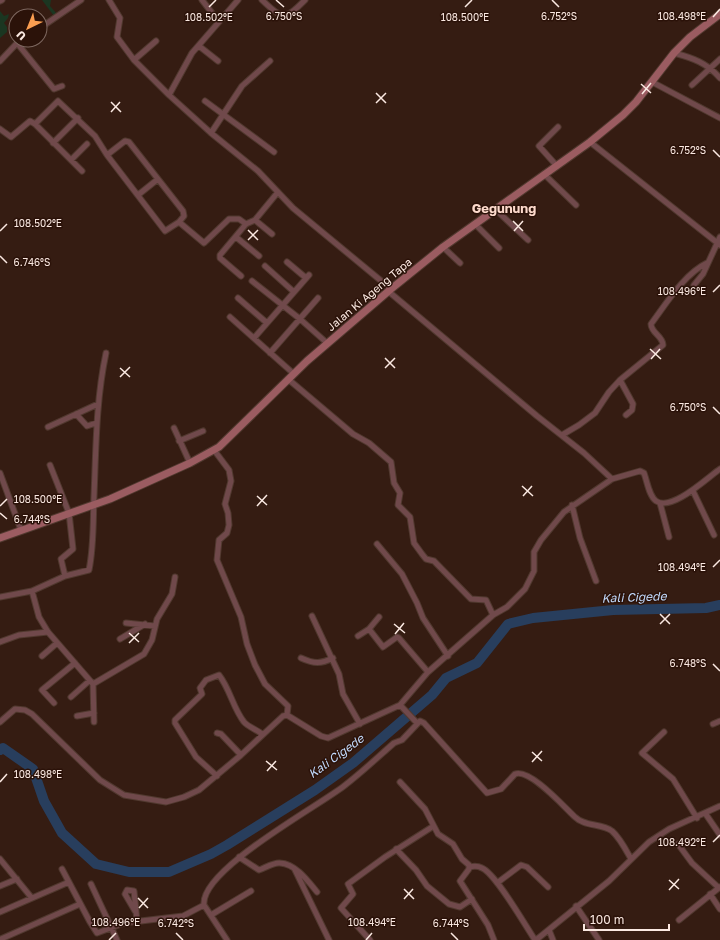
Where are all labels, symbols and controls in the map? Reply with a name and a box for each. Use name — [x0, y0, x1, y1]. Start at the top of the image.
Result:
north arrow — [8, 8, 48, 48]
text: 6.750°S — [266, 10, 302, 22]
text: 6.752°S — [541, 10, 577, 22]
text: 108.498°E — [658, 10, 706, 22]
text: 108.502°E — [185, 11, 233, 23]
text: 108.500°E — [441, 11, 489, 23]
text: U — [13, 28, 28, 43]
text: 6.752°S — [670, 144, 706, 156]
district label: Gegunung — [472, 200, 536, 216]
text: 108.502°E — [14, 217, 62, 229]
street label: Jalan Ki Ageng Tapa — [324, 255, 414, 333]
text: 6.746°S — [14, 256, 50, 268]
text: 108.496°E — [658, 285, 706, 297]
text: 6.750°S — [670, 401, 706, 413]
text: 108.500°E — [14, 493, 62, 505]
text: 6.744°S — [14, 513, 50, 525]
text: 108.494°E — [658, 561, 706, 573]
water label: Kali Cigede — [601, 588, 668, 606]
text: 6.748°S — [670, 657, 706, 669]
water label: Kali Cigede — [305, 730, 368, 781]
text: 108.498°E — [14, 768, 62, 780]
text: 108.492°E — [658, 836, 706, 848]
scale bar — [584, 906, 669, 932]
text: 100 m — [590, 912, 624, 927]
text: 108.496°E — [92, 916, 140, 928]
text: 108.494°E — [348, 916, 396, 928]
text: 6.742°S — [158, 917, 194, 929]
text: 6.744°S — [433, 917, 469, 929]

